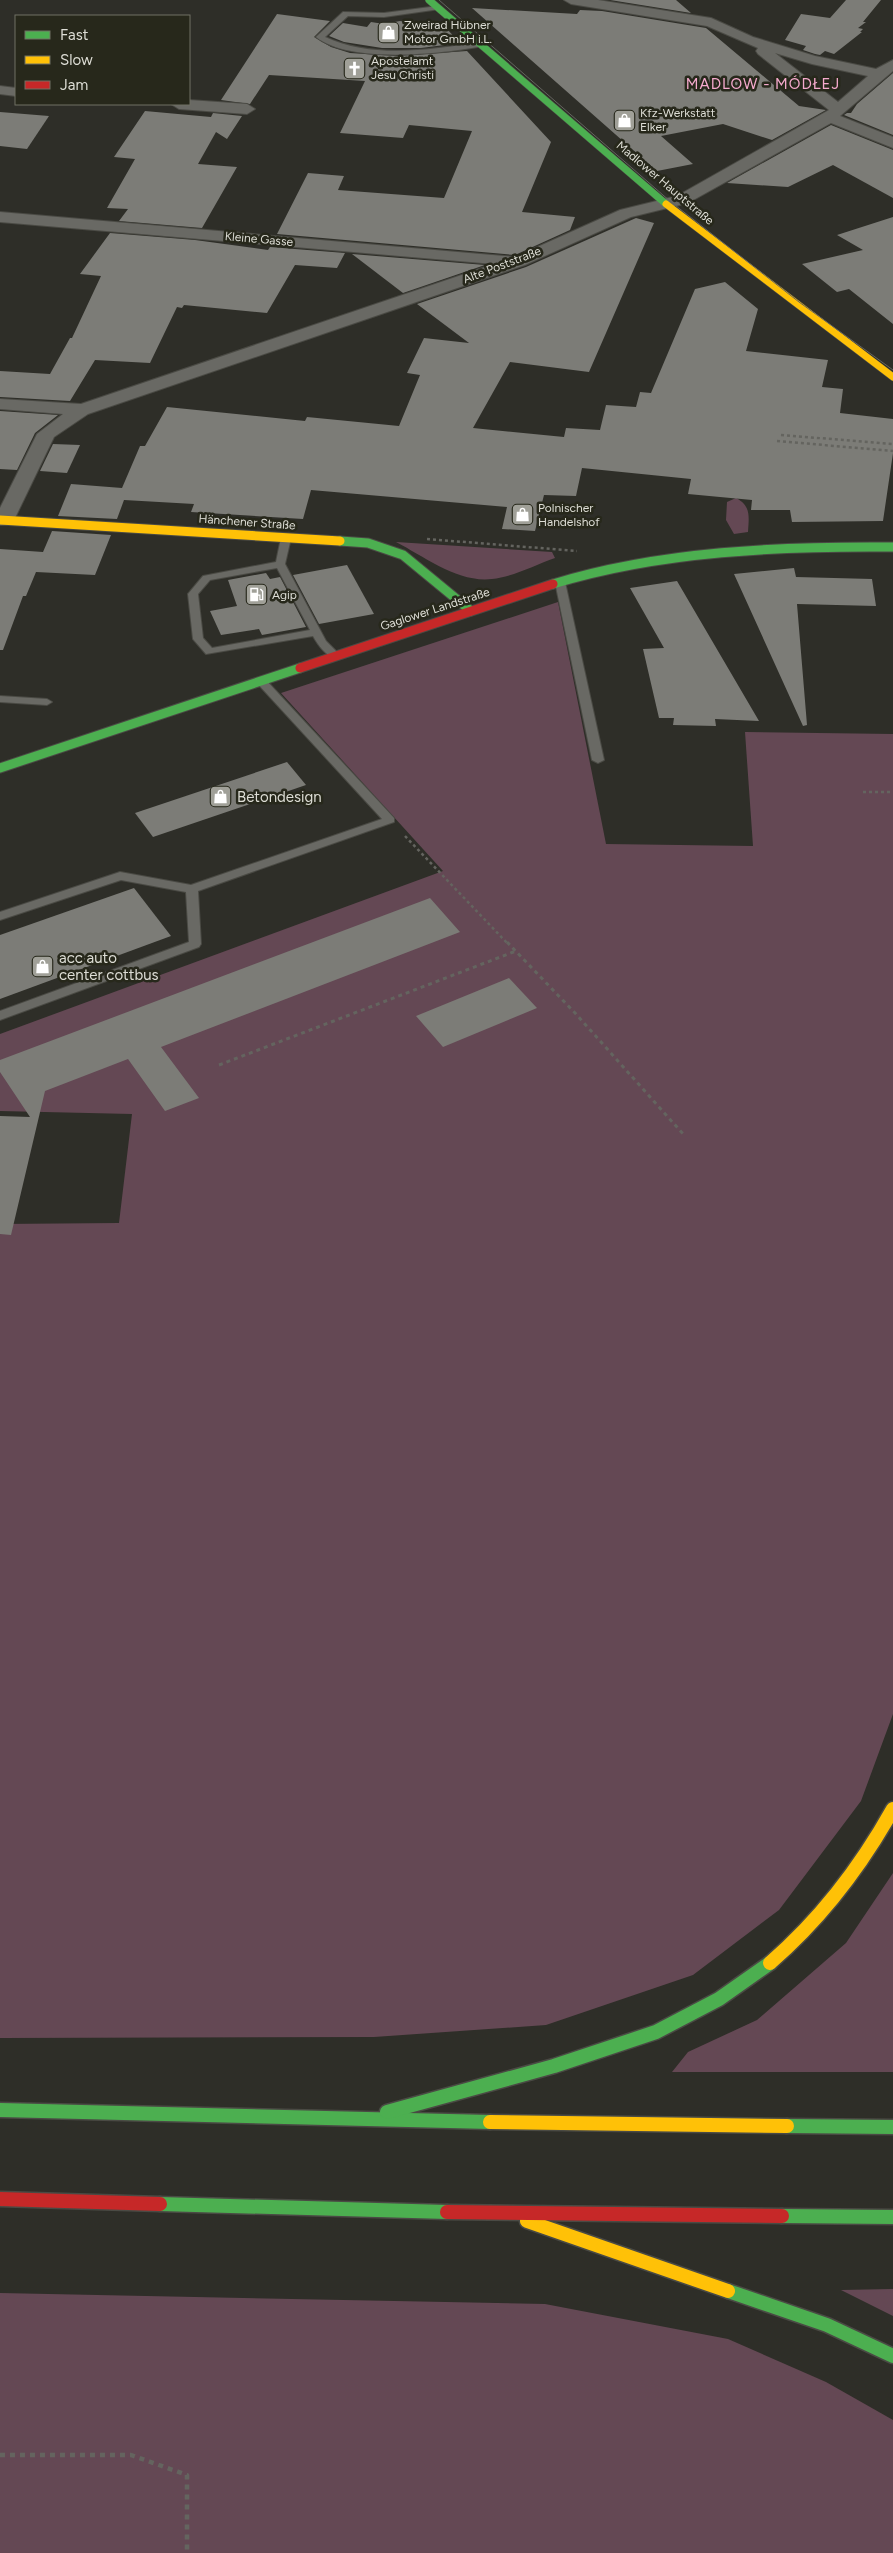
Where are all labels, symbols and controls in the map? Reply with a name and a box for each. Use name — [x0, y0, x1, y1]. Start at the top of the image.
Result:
legend — [15, 15, 190, 105]
place label: Zweirad Hübner Motor GmbH i.L. — [404, 18, 492, 46]
shop icon: Zweirad Hübner Motor GmbH i.L. — [376, 20, 400, 44]
text: Fast — [60, 26, 89, 44]
text: Slow — [60, 51, 93, 69]
place label: Apostelamt Jesu Christi — [371, 54, 434, 82]
church icon: Apostelamt Jesu Christi — [343, 56, 367, 80]
district label: MADLOW - MÓDŁEJ — [686, 75, 840, 93]
text: Jam — [60, 76, 88, 94]
place label: Kfz-Werkstatt Elker — [640, 106, 716, 134]
shop icon: Kfz-Werkstatt Elker — [612, 108, 636, 132]
street label: Madlower Hauptstraße — [614, 138, 717, 228]
street label: Kleine Gasse — [224, 229, 294, 249]
street label: Alte Poststraße — [461, 244, 543, 286]
place label: Polnischer Handelshof — [538, 501, 600, 529]
shop icon: Polnischer Handelshof — [510, 503, 534, 527]
street label: Hänchener Straße — [198, 512, 296, 532]
fuel station icon: Agip — [244, 583, 268, 607]
street label: Gaglower Landstraße — [378, 585, 492, 633]
place label: Agip — [272, 588, 297, 602]
shop icon: Betondesign — [209, 785, 233, 809]
place label: Betondesign — [237, 788, 322, 806]
place label: acc auto center cottbus — [59, 949, 159, 984]
shop icon: acc auto center cottbus — [31, 955, 55, 979]

